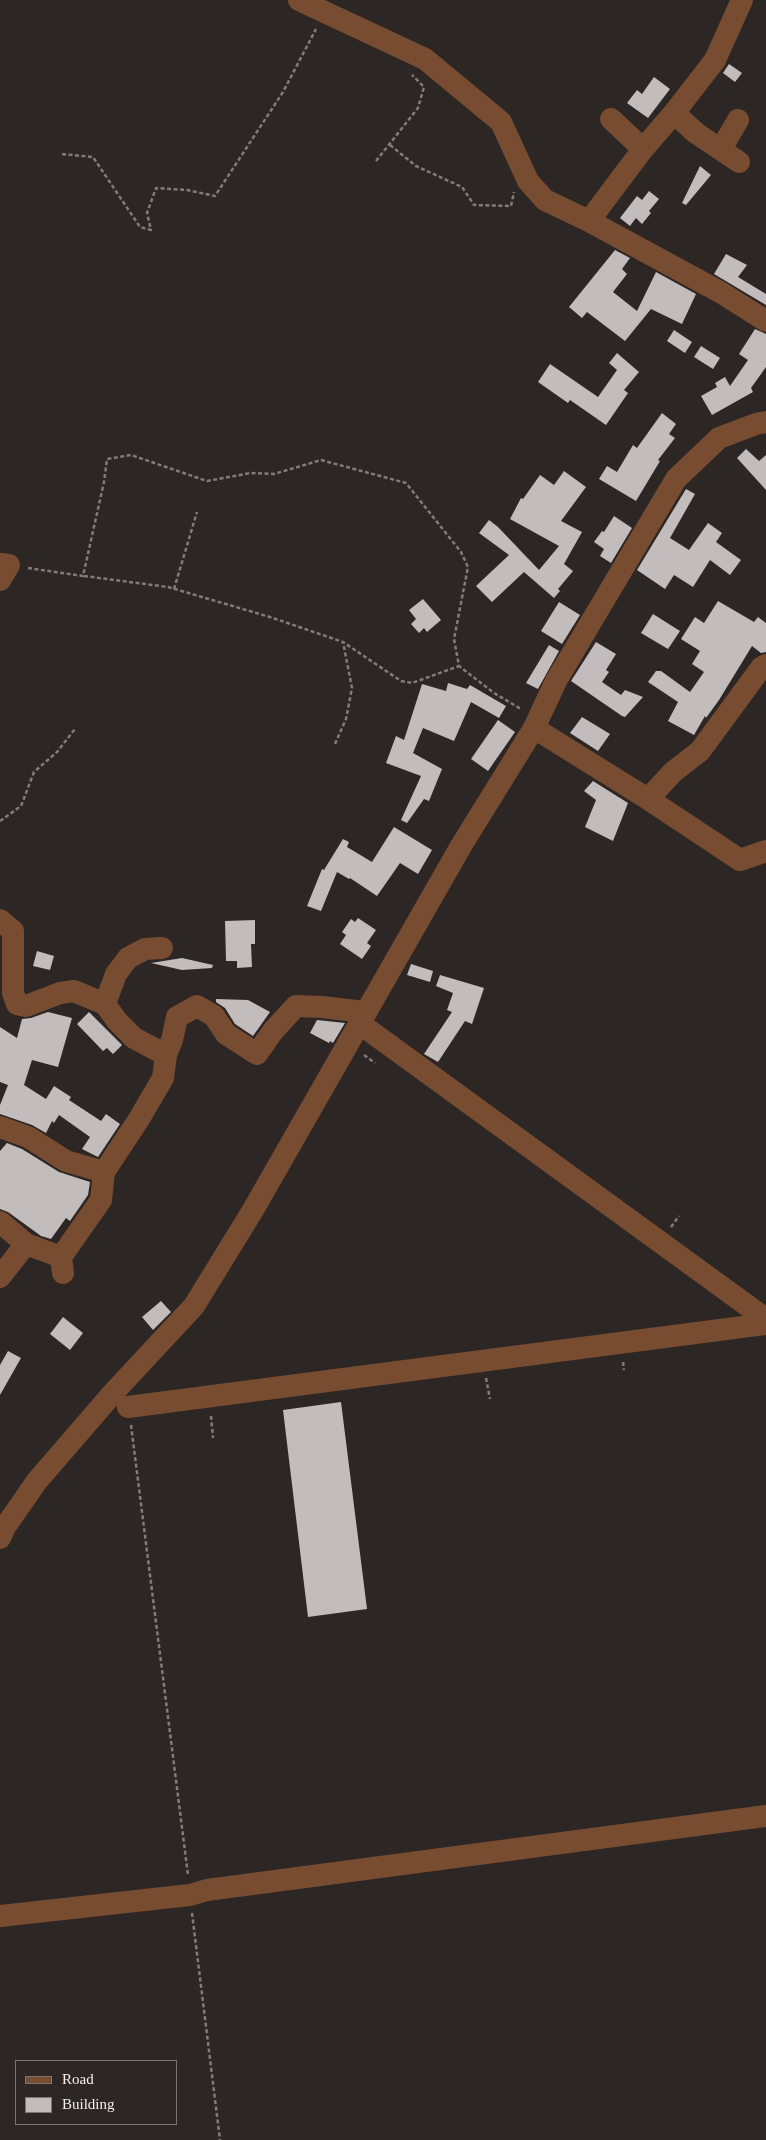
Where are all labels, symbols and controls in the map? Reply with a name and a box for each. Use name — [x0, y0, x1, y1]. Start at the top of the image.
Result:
legend — [15, 2060, 178, 2125]
text: Road — [62, 2071, 94, 2087]
text: Building — [62, 2096, 115, 2112]

